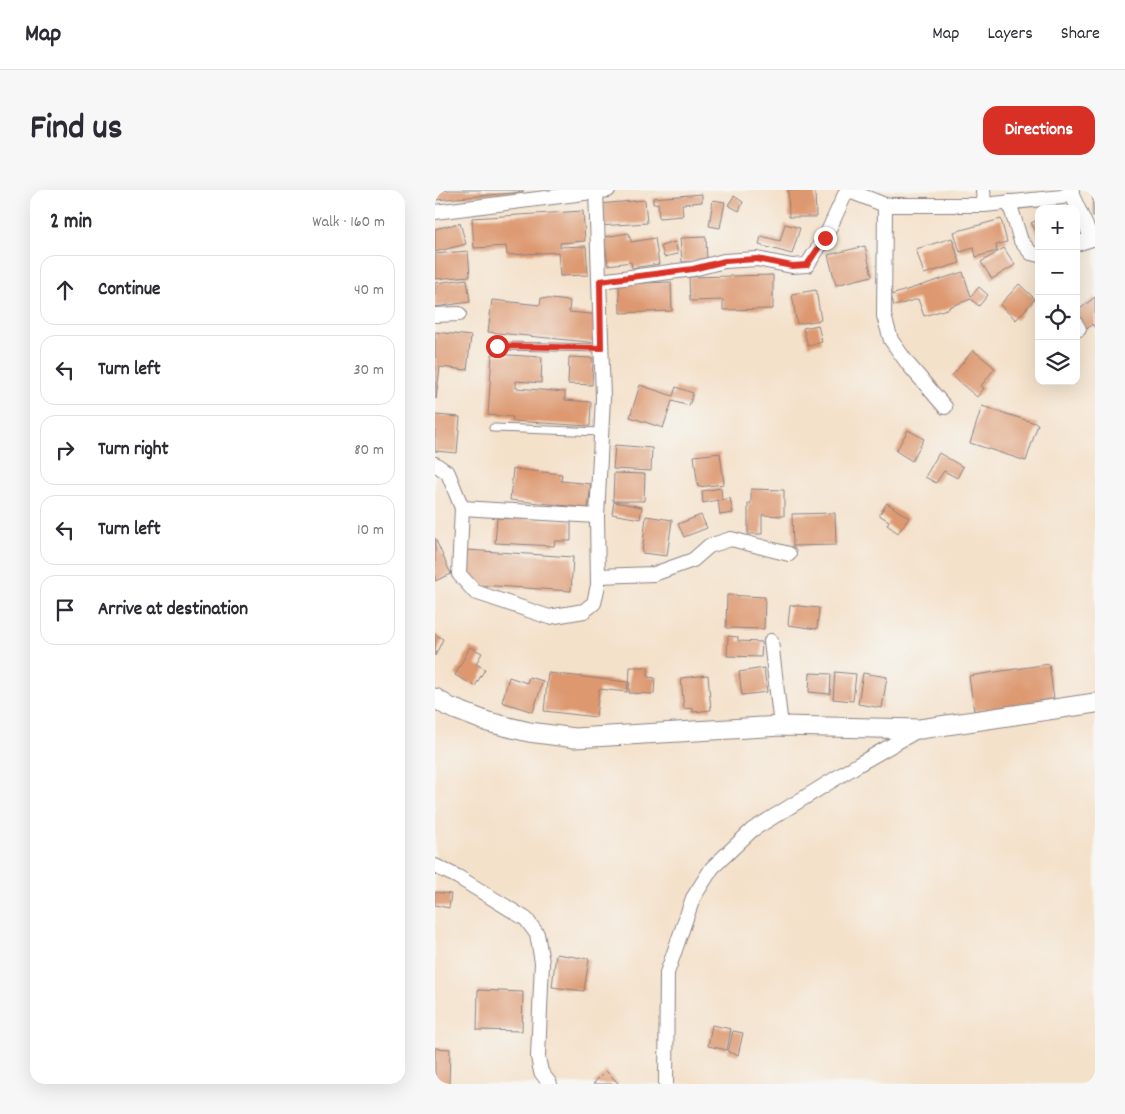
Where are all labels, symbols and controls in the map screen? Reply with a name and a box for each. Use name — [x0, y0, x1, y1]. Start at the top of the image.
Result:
text: Map — [25, 18, 61, 52]
text: Map — [932, 22, 959, 47]
text: Layers — [987, 22, 1033, 47]
text: Share — [1061, 22, 1100, 47]
text: Find us — [30, 105, 122, 155]
button: Directions — [983, 106, 1095, 155]
map controls — [1035, 205, 1080, 385]
button: + — [1035, 205, 1080, 250]
text: 2 min — [50, 208, 92, 238]
text: Walk · 160 m — [312, 211, 385, 234]
route end — [814, 227, 837, 250]
button: − — [1035, 250, 1080, 295]
icon: ahead — [51, 276, 79, 304]
text: Continue — [98, 277, 160, 304]
text: 40 m — [354, 279, 384, 302]
button: locate — [1035, 295, 1080, 340]
route start — [486, 335, 509, 358]
button: layers — [1035, 340, 1080, 385]
icon: left — [51, 356, 79, 384]
text: Turn left — [98, 357, 161, 384]
text: 30 m — [354, 359, 384, 382]
icon: right — [51, 436, 79, 464]
text: Turn right — [98, 437, 169, 464]
text: 80 m — [354, 439, 384, 462]
icon: left — [51, 516, 79, 544]
text: Turn left — [98, 517, 161, 544]
text: 10 m — [357, 519, 384, 542]
icon: arrive — [51, 596, 79, 624]
text: Arrive at destination — [98, 597, 248, 624]

